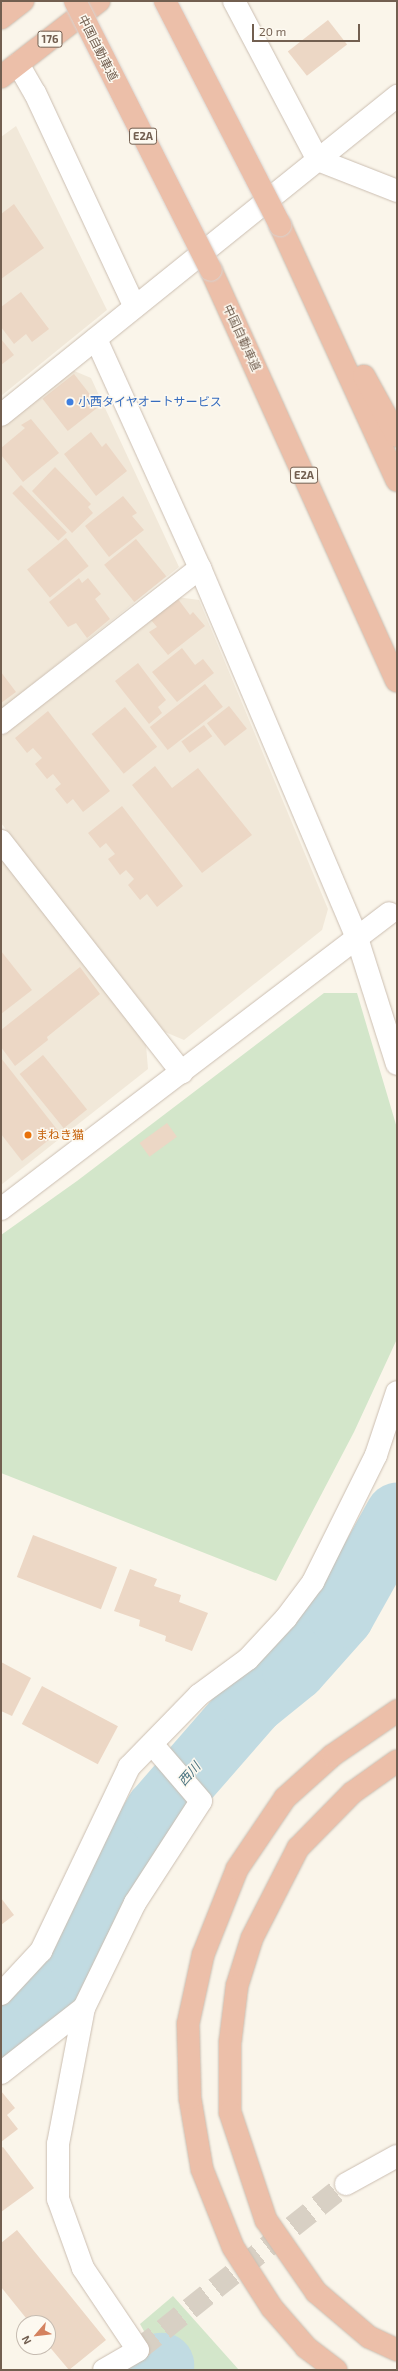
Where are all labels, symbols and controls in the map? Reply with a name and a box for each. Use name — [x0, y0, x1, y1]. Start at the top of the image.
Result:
street label: 中国自動車道 — [75, 13, 121, 83]
scale bar — [254, 16, 362, 42]
text: 20 m — [259, 24, 286, 38]
road number: 176 — [37, 30, 63, 48]
road number: E2A — [129, 127, 157, 145]
street label: 中国自動車道 — [220, 302, 264, 374]
place label: 小西タイヤオートサービス — [78, 395, 222, 409]
marker: 小西タイヤオートサービス — [65, 397, 75, 407]
road number: E2A — [290, 466, 318, 484]
place label: まねき猫 — [36, 1128, 84, 1142]
marker: まねき猫 — [23, 1130, 33, 1140]
water label: 西川 — [175, 1759, 203, 1789]
north arrow — [16, 2315, 56, 2355]
text: N — [18, 2334, 33, 2347]

